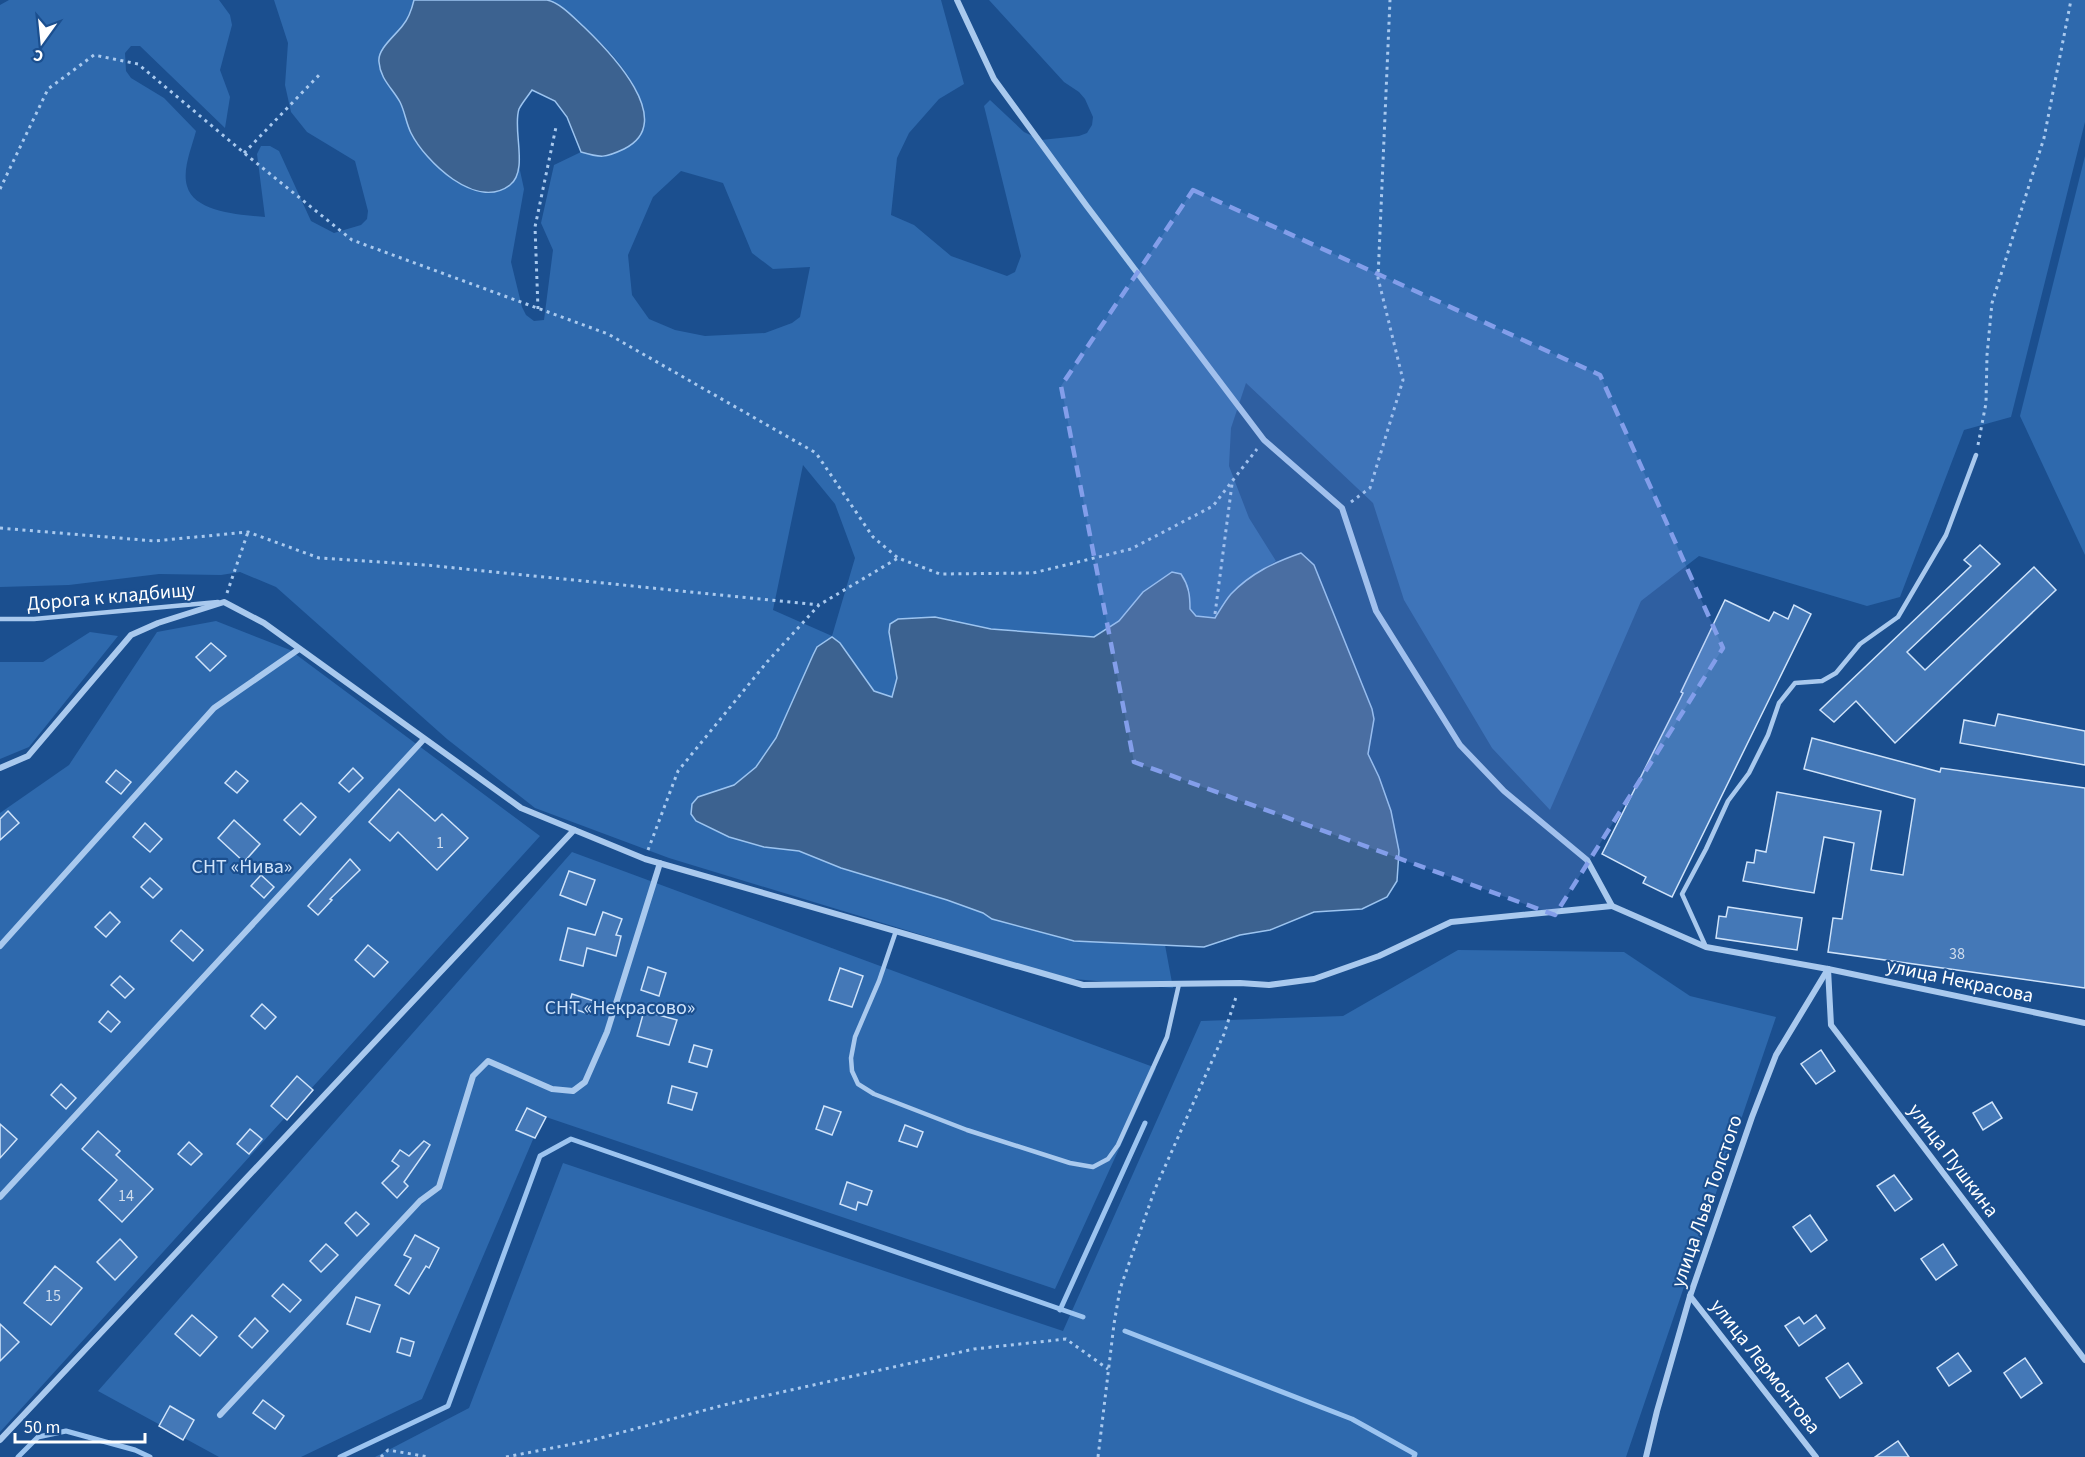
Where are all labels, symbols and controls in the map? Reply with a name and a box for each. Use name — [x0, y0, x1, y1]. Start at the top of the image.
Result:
north arrow — [12, 12, 72, 72]
text: С — [31, 44, 46, 67]
street label: Дорога к кладбищу — [26, 576, 197, 618]
house number: 1 — [436, 832, 444, 854]
park label: СНТ «Нива» — [192, 853, 292, 881]
house number: 38 — [1949, 943, 1965, 965]
street label: улица Некрасова — [1884, 952, 2036, 1010]
park label: СНТ «Некрасово» — [545, 994, 695, 1022]
street label: улица Пушкина — [1901, 1098, 2005, 1223]
street label: улица Льва Толстого — [1664, 1111, 1750, 1291]
house number: 14 — [118, 1185, 134, 1207]
house number: 15 — [45, 1285, 61, 1307]
street label: улица Лермонтова — [1703, 1293, 1827, 1440]
scale bar — [15, 1406, 146, 1444]
text: 50 m — [24, 1415, 60, 1440]

